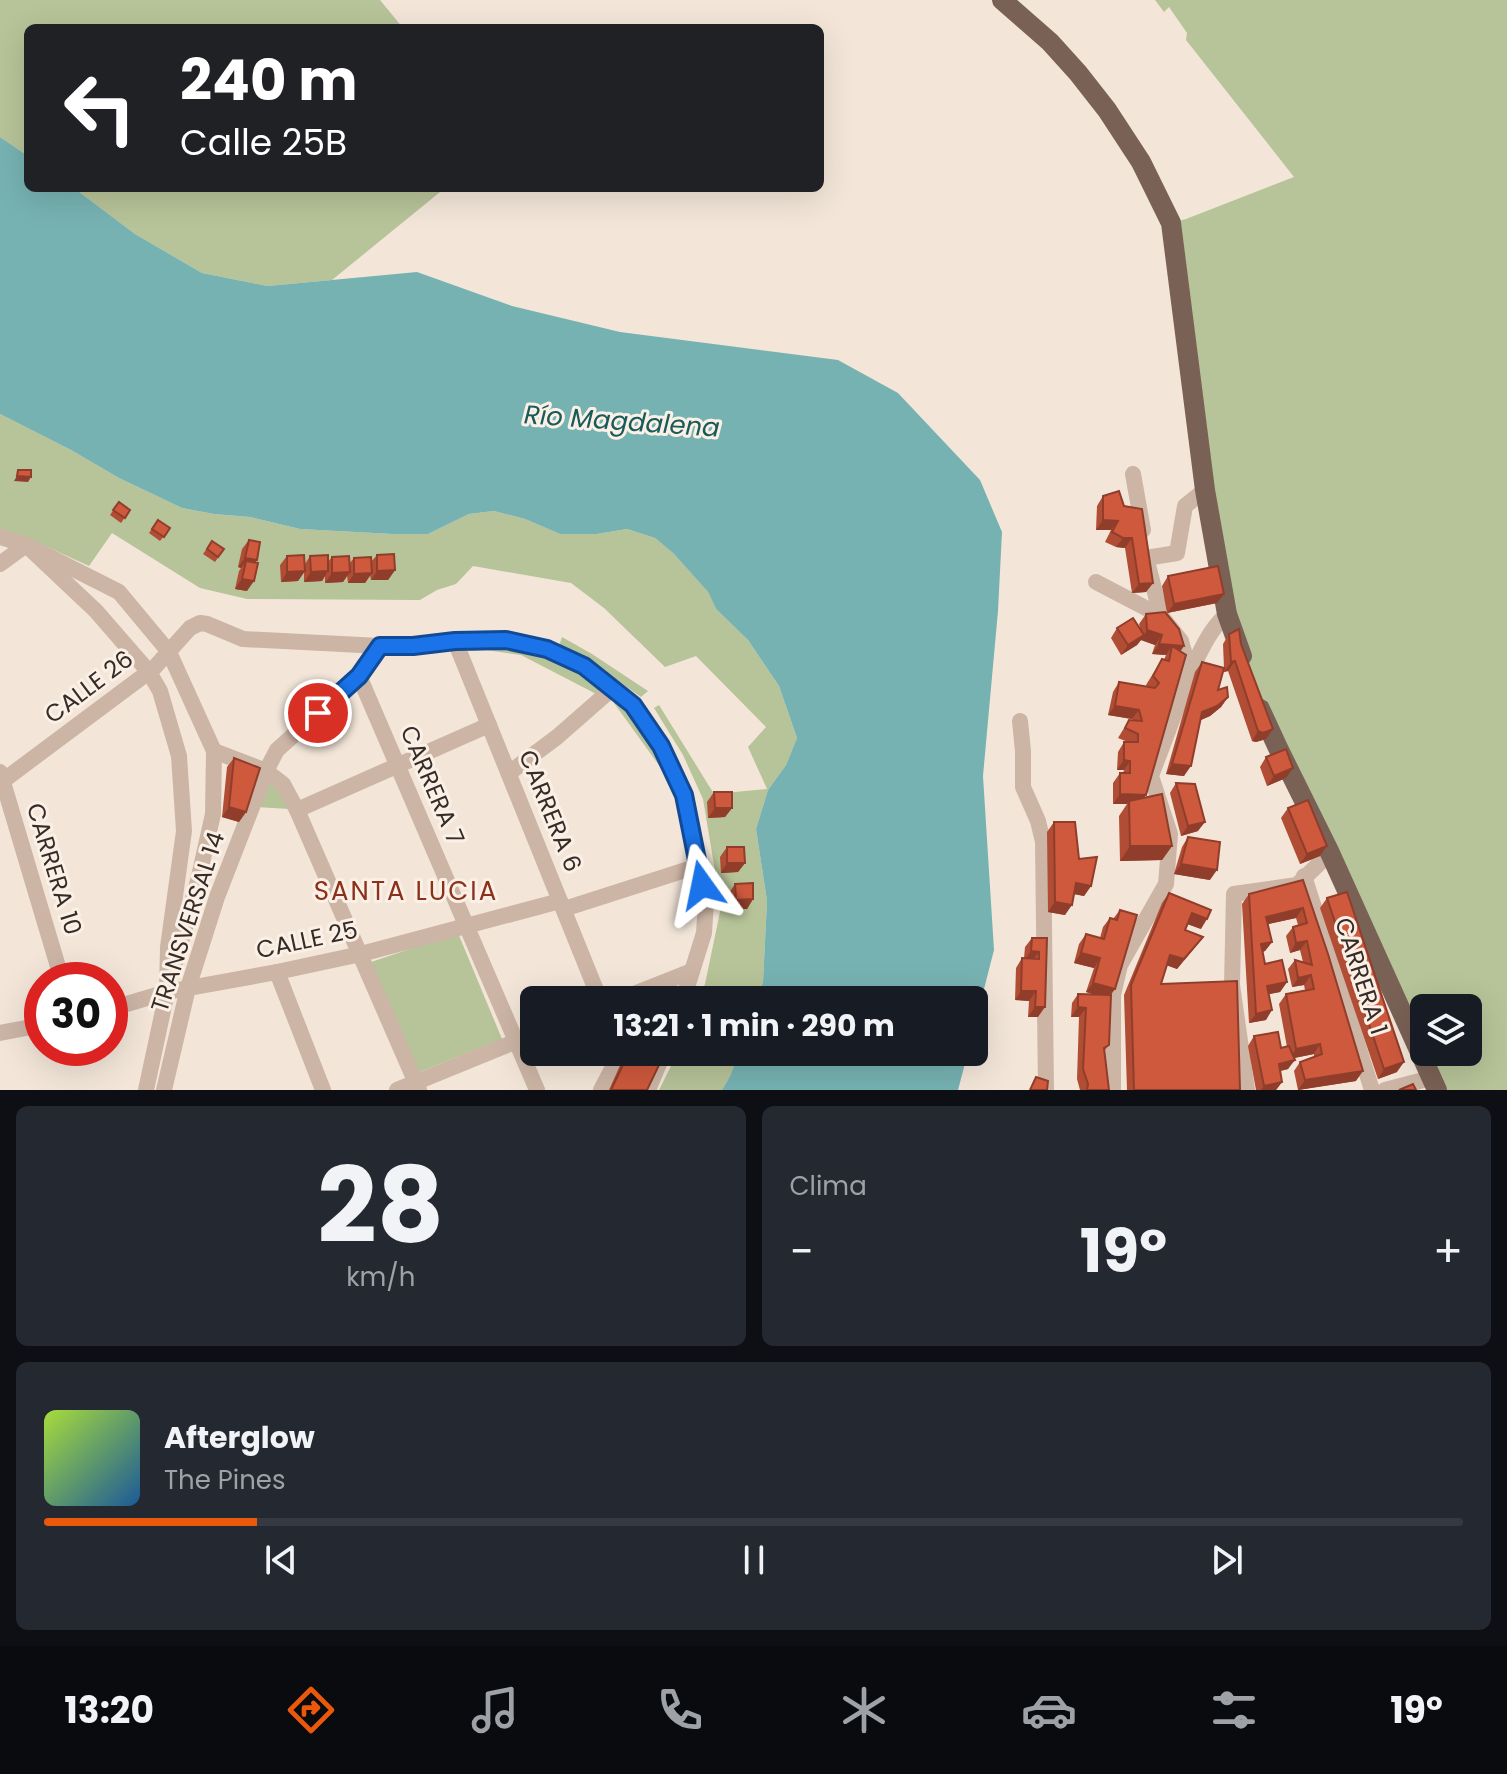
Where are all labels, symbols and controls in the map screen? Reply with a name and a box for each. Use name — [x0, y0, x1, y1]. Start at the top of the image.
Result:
text: 240 m — [180, 41, 358, 120]
icon: left — [48, 56, 152, 160]
text: Calle 25B — [180, 117, 347, 168]
water label: Río Magdalena — [523, 396, 721, 446]
street label: CALLE 26 — [38, 642, 140, 731]
pin — [284, 679, 352, 747]
icon: arrive — [296, 691, 340, 735]
street label: CARRERA 7 — [393, 720, 472, 849]
street label: CARRERA 6 — [511, 745, 590, 877]
street label: CARRERA 10 — [19, 799, 90, 939]
street label: TRANSVERSAL 14 — [143, 828, 232, 1016]
position arrow — [660, 843, 744, 927]
district label: SANTA LUCIA — [314, 873, 498, 909]
street label: CALLE 25 — [253, 913, 361, 966]
street label: CARRERA 1 — [1327, 913, 1396, 1039]
speed limit sign: 30 — [24, 962, 128, 1066]
map controls — [1410, 994, 1482, 1066]
button: layers — [1410, 994, 1482, 1066]
text: 13:21 · 1 min · 290 m — [613, 1004, 895, 1047]
text: 28 — [317, 1133, 444, 1278]
text: Clima — [790, 1168, 867, 1204]
text: 19° — [1080, 1209, 1167, 1293]
text: − — [790, 1221, 814, 1282]
text: + — [1433, 1221, 1463, 1282]
text: km/h — [346, 1259, 415, 1295]
text: Afterglow — [164, 1416, 315, 1459]
text: The Pines — [164, 1462, 286, 1498]
icon: previous — [259, 1538, 303, 1582]
icon: pause — [732, 1538, 776, 1582]
icon: next — [1205, 1538, 1249, 1582]
icon: directions — [283, 1682, 339, 1738]
icon: music — [467, 1682, 523, 1738]
icon: phone — [652, 1682, 708, 1738]
icon: climate — [836, 1682, 892, 1738]
icon: car — [1021, 1682, 1077, 1738]
icon: filters — [1206, 1682, 1262, 1738]
text: 13:20 — [64, 1685, 154, 1736]
text: 19° — [1390, 1685, 1443, 1736]

